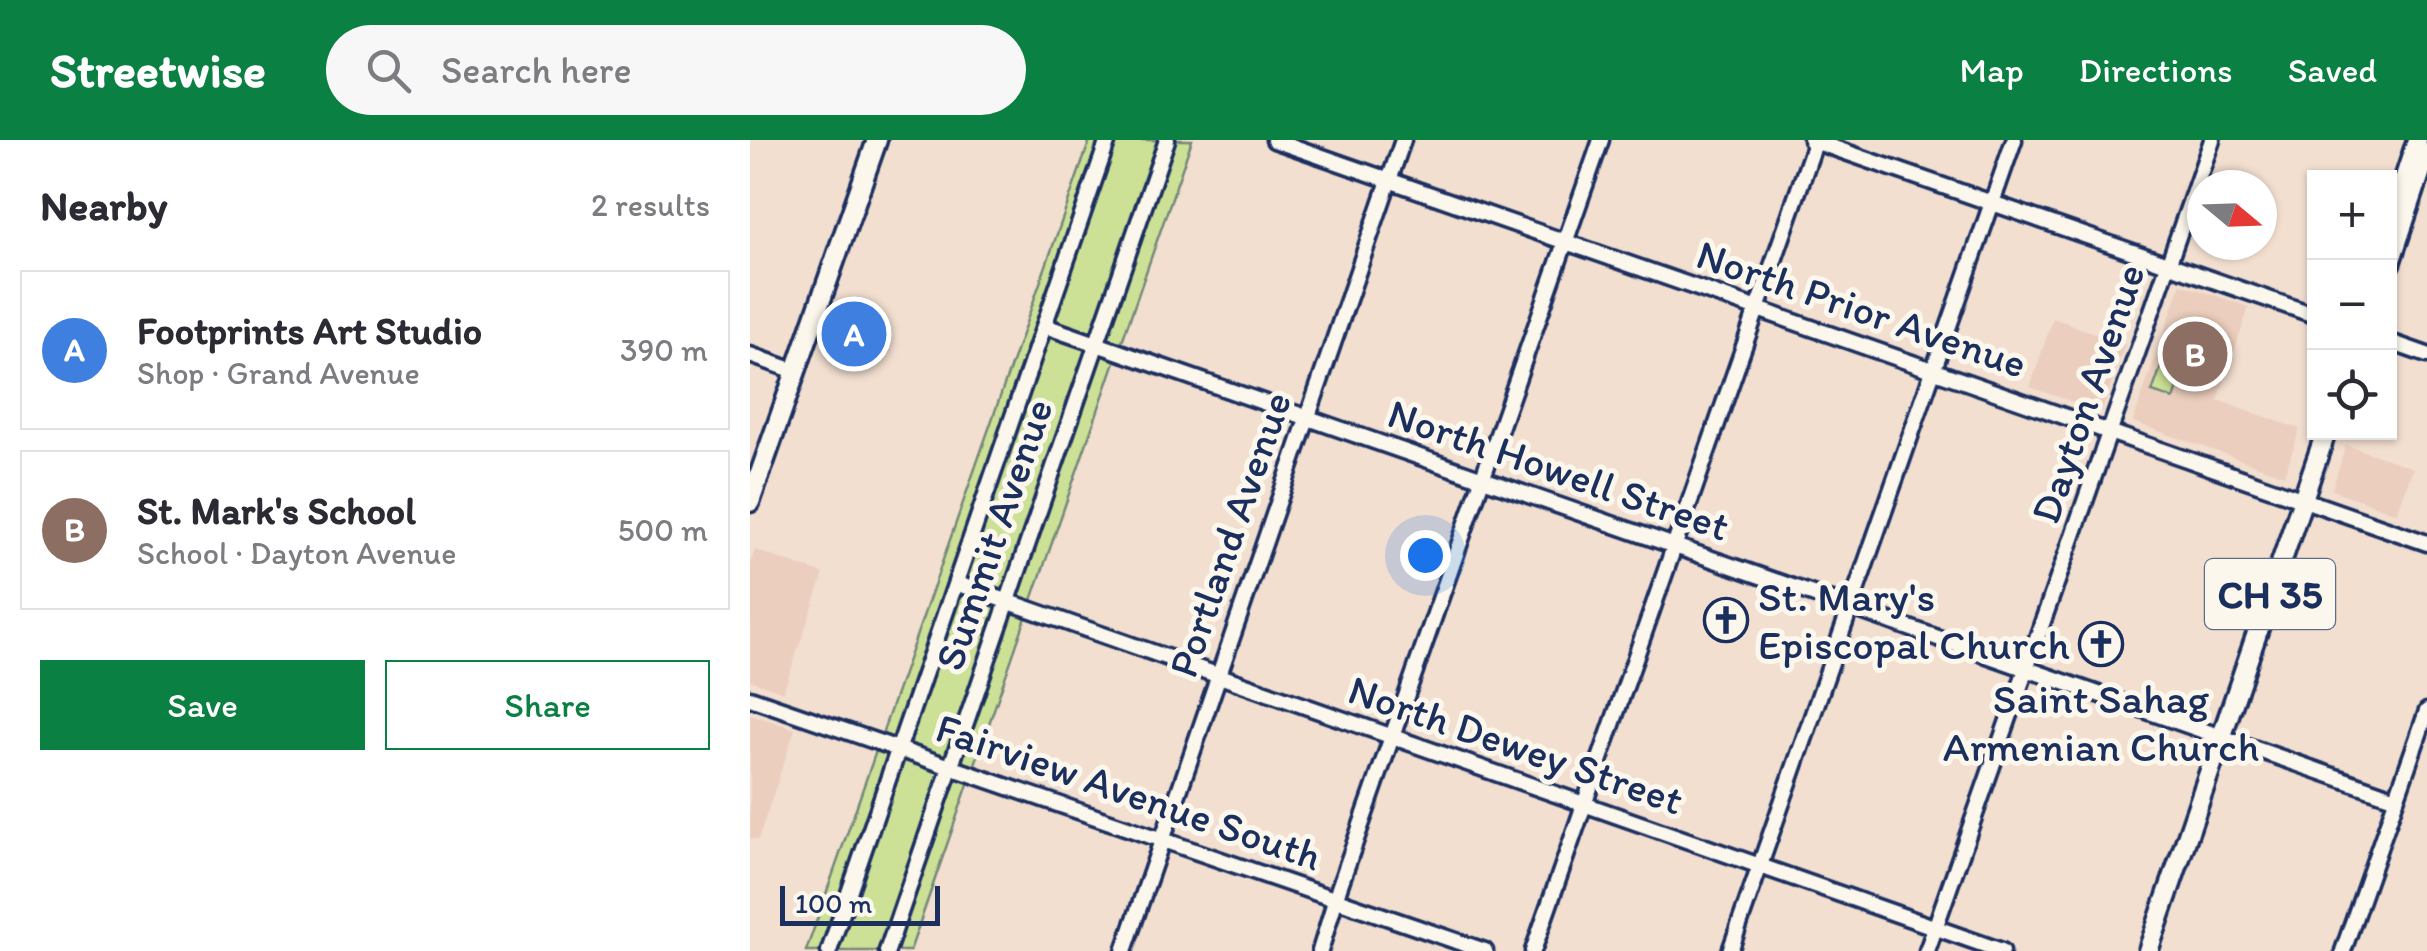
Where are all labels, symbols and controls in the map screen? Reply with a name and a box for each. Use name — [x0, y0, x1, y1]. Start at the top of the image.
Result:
search box — [326, 25, 1026, 115]
text: Streetwise — [50, 41, 266, 99]
icon: search — [361, 43, 416, 98]
text: Search here — [441, 47, 632, 93]
text: Map — [1960, 49, 2024, 91]
text: Directions — [2079, 49, 2233, 91]
text: Saved — [2288, 49, 2377, 91]
north arrow — [2187, 170, 2277, 260]
map controls — [2307, 170, 2397, 440]
button: + — [2307, 170, 2397, 260]
text: Nearby — [40, 180, 167, 231]
text: 2 results — [591, 186, 710, 224]
street label: North Prior Avenue — [1690, 228, 2033, 389]
street label: Dayton Avenue — [2019, 257, 2156, 530]
button: − — [2307, 260, 2397, 350]
pin: A — [822, 296, 886, 372]
text: Footprints Art Studio — [137, 308, 482, 354]
pin: B — [2162, 316, 2228, 392]
text: A — [64, 331, 85, 369]
text: 390 m — [620, 331, 708, 369]
button: locate — [2307, 350, 2397, 440]
text: Shop · Grand Avenue — [137, 354, 420, 392]
street label: Portland Avenue — [1157, 385, 1302, 683]
street label: North Howell Street — [1382, 387, 1736, 552]
street label: Summit Avenue — [923, 392, 1064, 676]
text: St. Mark's School — [137, 488, 416, 534]
text: B — [64, 511, 85, 549]
text: 500 m — [618, 511, 708, 549]
your location — [1400, 530, 1451, 581]
text: School · Dayton Avenue — [137, 534, 457, 572]
road number: CH 35 — [2205, 559, 2335, 629]
place label: St. Mary's Episcopal Church — [1758, 571, 2070, 670]
church icon: St. Mary's Episcopal Church — [1703, 597, 1749, 643]
church icon: Saint Sahag Armenian Church — [2078, 621, 2124, 667]
button: Save — [40, 660, 365, 750]
button: Share — [385, 660, 710, 750]
street label: North Dewey Street — [1342, 663, 1690, 826]
place label: Saint Sahag Armenian Church — [1943, 673, 2259, 772]
street label: Fairview Avenue South — [929, 702, 1328, 881]
scale bar — [780, 881, 940, 926]
text: 100 m — [795, 886, 872, 920]

